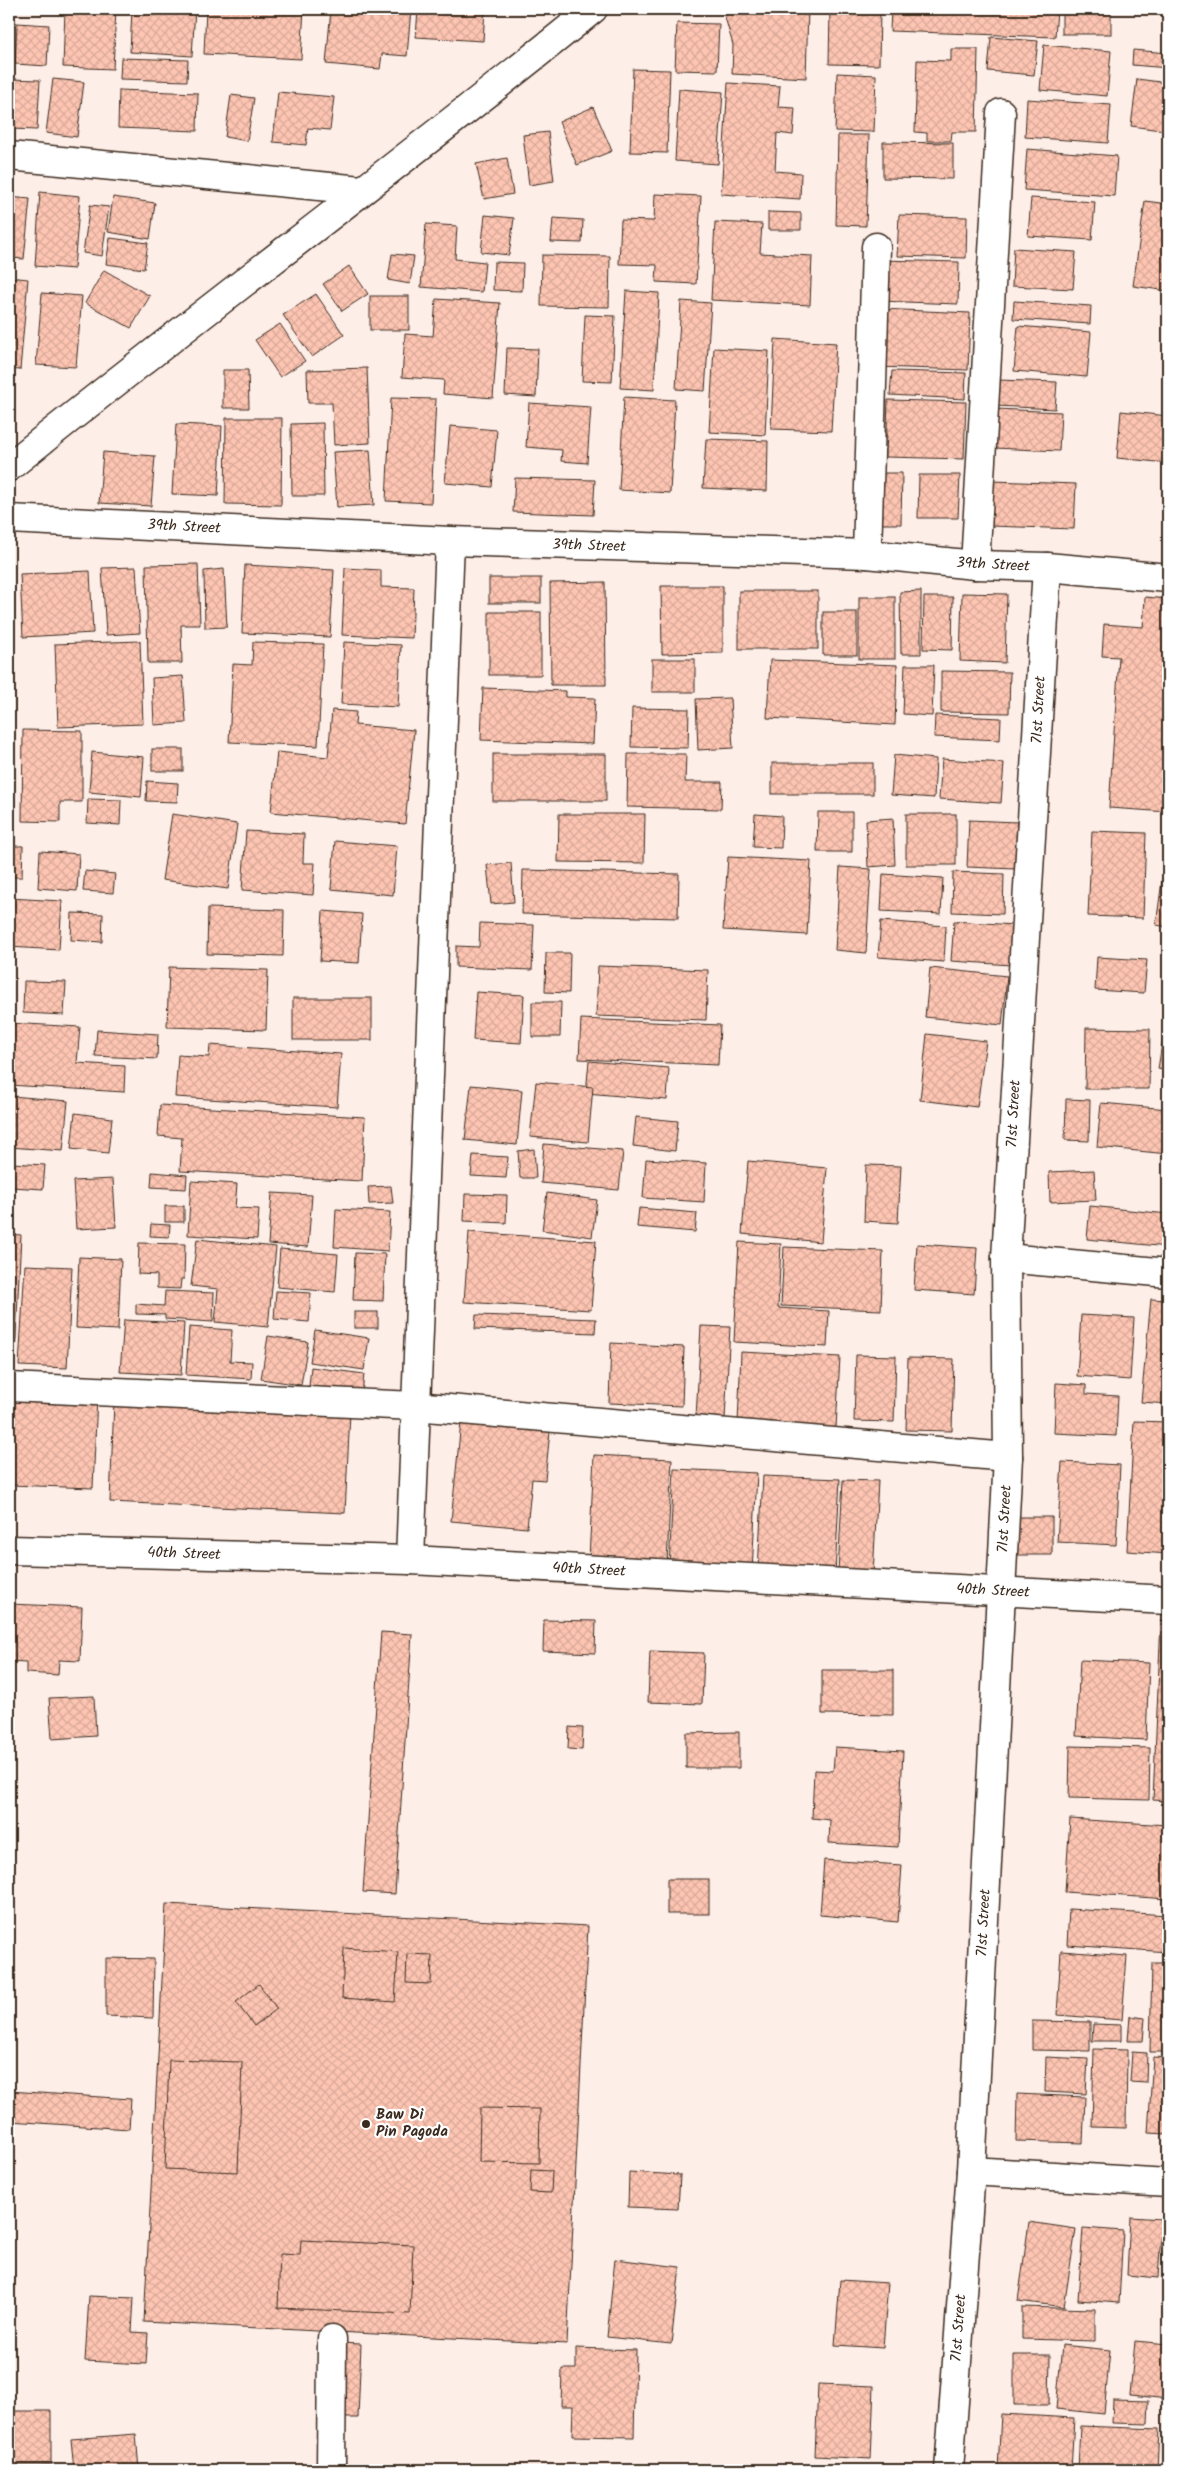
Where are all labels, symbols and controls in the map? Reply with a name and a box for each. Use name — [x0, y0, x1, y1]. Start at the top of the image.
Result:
street label: 39th Street — [147, 513, 222, 541]
street label: 39th Street — [552, 533, 626, 559]
street label: 39th Street — [956, 551, 1031, 579]
street label: 71st Street — [1025, 675, 1053, 745]
street label: 71st Street — [1000, 1079, 1028, 1149]
street label: 71st Street — [991, 1484, 1019, 1554]
street label: 40th Street — [147, 1541, 221, 1567]
street label: 40th Street — [552, 1556, 627, 1584]
street label: 40th Street — [956, 1577, 1031, 1605]
street label: 71st Street — [970, 1888, 998, 1958]
place label: Baw Di Pin Pagoda — [376, 2103, 448, 2144]
marker: Baw Di Pin Pagoda — [360, 2118, 372, 2130]
street label: 71st Street — [945, 2293, 973, 2363]

